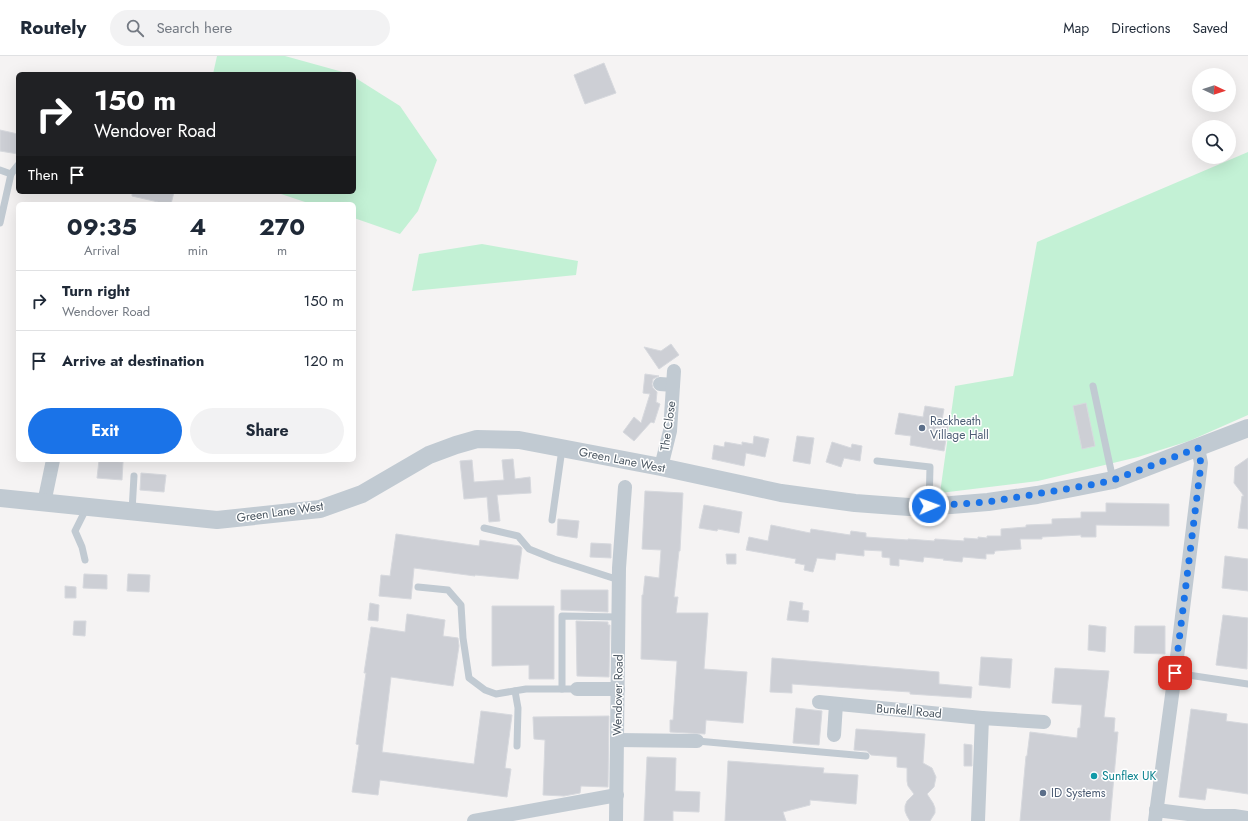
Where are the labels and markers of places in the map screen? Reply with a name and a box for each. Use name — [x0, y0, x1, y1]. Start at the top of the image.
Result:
place label: Rackheath Village Hall — [930, 412, 989, 444]
marker: Rackheath Village Hall — [917, 423, 927, 433]
pin — [1158, 656, 1192, 690]
place label: Sunflex UK — [1102, 767, 1157, 785]
marker: Sunflex UK — [1089, 771, 1099, 781]
place label: ID Systems — [1051, 784, 1106, 802]
marker: ID Systems — [1038, 788, 1048, 798]

